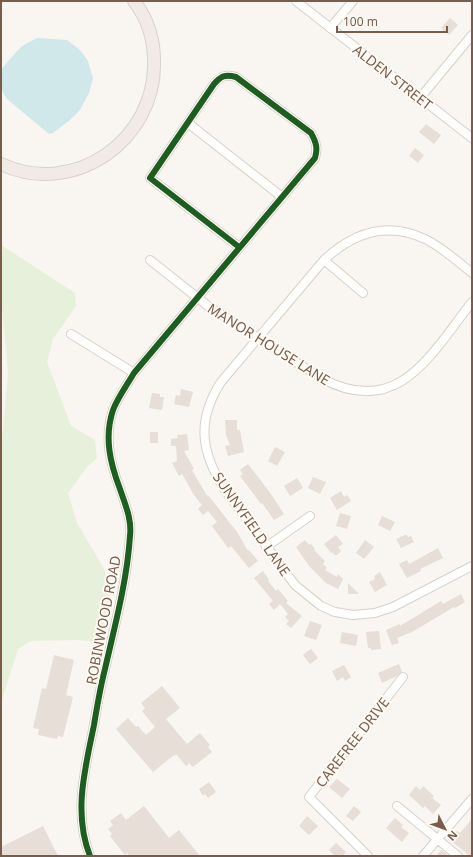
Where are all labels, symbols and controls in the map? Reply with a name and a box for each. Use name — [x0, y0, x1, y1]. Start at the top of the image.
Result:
scale bar — [337, 8, 447, 34]
text: 100 m — [343, 13, 378, 30]
street label: ALDEN STREET — [349, 40, 437, 114]
street label: MANOR HOUSE LANE — [204, 299, 334, 389]
street label: SUNNYFIELD LANE — [209, 468, 295, 580]
street label: ROBINWOOD ROAD — [81, 554, 125, 686]
street label: CAREFREE DRIVE — [311, 693, 393, 791]
north arrow — [425, 809, 465, 849]
text: N — [444, 828, 461, 844]

